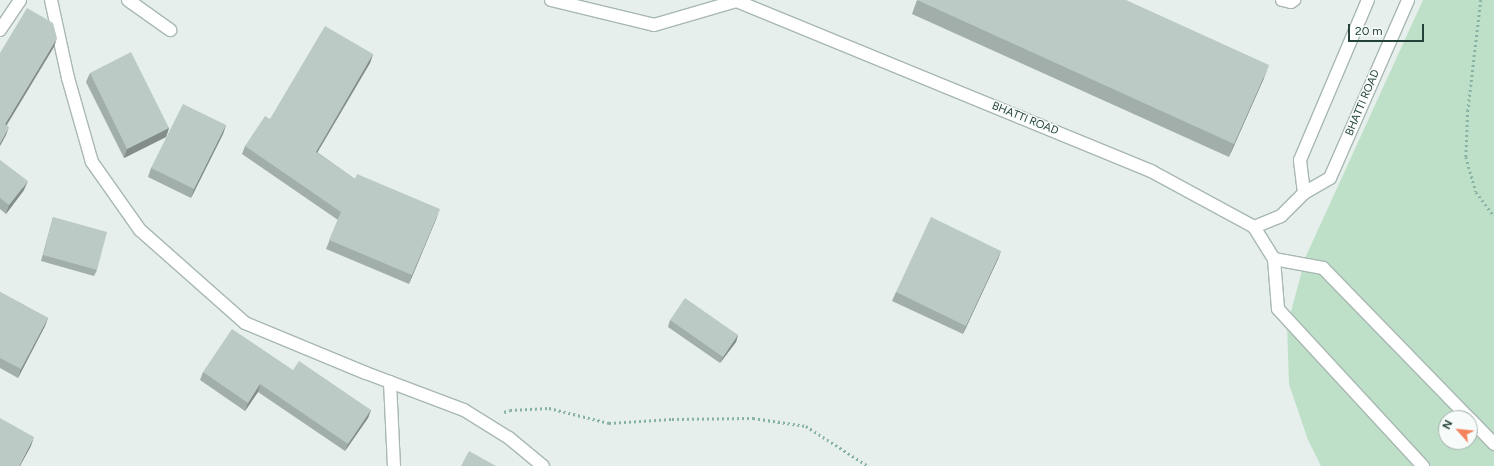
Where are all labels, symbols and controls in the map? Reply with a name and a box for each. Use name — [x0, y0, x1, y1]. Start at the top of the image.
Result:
scale bar — [1350, 16, 1426, 42]
text: 20 m — [1355, 24, 1383, 38]
street label: BHATTI ROAD — [1343, 68, 1383, 138]
street label: BHATTI ROAD — [990, 100, 1060, 138]
north arrow — [1438, 410, 1478, 450]
text: N — [1440, 418, 1455, 432]

